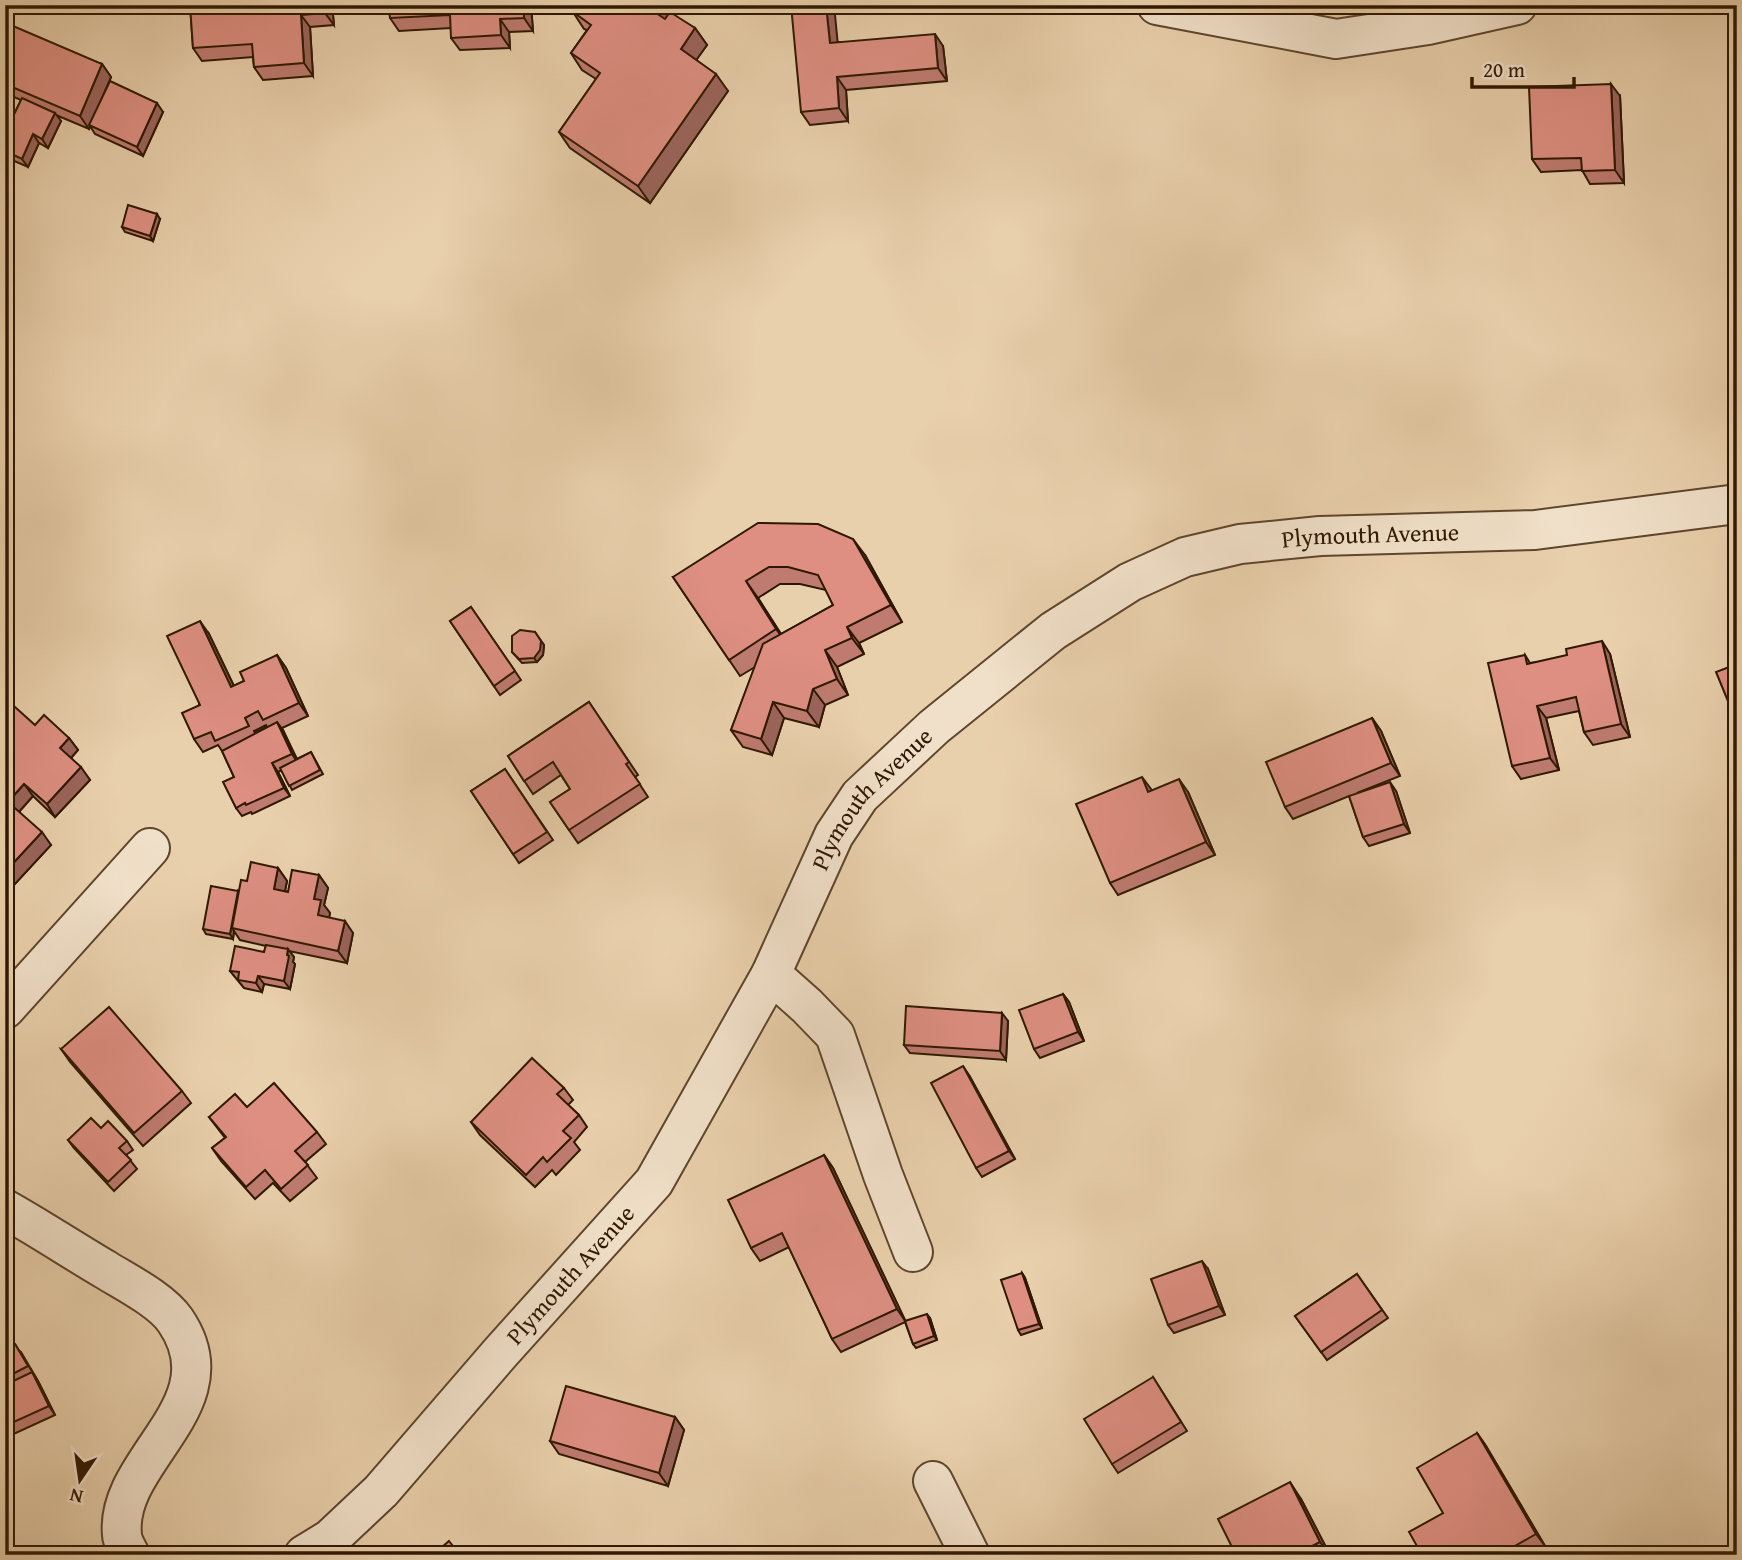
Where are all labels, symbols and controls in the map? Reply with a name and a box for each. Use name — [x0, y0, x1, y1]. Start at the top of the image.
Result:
scale bar — [1472, 46, 1574, 90]
text: 20 m — [1483, 54, 1525, 85]
street label: Plymouth Avenue — [1280, 514, 1459, 557]
street label: Plymouth Avenue — [802, 719, 940, 876]
street label: Plymouth Avenue — [498, 1197, 642, 1352]
north arrow — [46, 1444, 116, 1514]
text: N — [67, 1481, 86, 1512]

